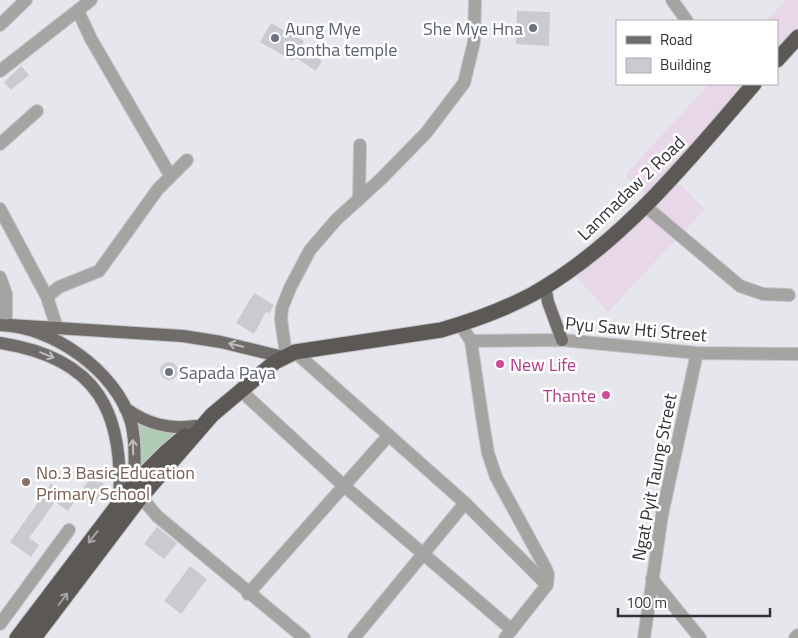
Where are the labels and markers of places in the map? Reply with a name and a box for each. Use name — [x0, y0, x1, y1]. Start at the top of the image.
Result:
place label: Aung Mye Bontha temple — [285, 15, 397, 63]
place label: She Mye Hna — [423, 15, 523, 42]
marker: She Mye Hna — [527, 22, 539, 34]
marker: Aung Mye Bontha temple — [269, 32, 281, 44]
place label: New Life — [510, 351, 576, 378]
marker: New Life — [494, 358, 506, 370]
place label: Sapada Paya — [179, 359, 276, 386]
marker: Sapada Paya — [163, 366, 175, 378]
place label: Thante — [543, 382, 596, 409]
marker: Thante — [600, 389, 612, 401]
place label: No.3 Basic Education Primary School — [36, 459, 195, 507]
marker: No.3 Basic Education Primary School — [20, 476, 32, 488]

